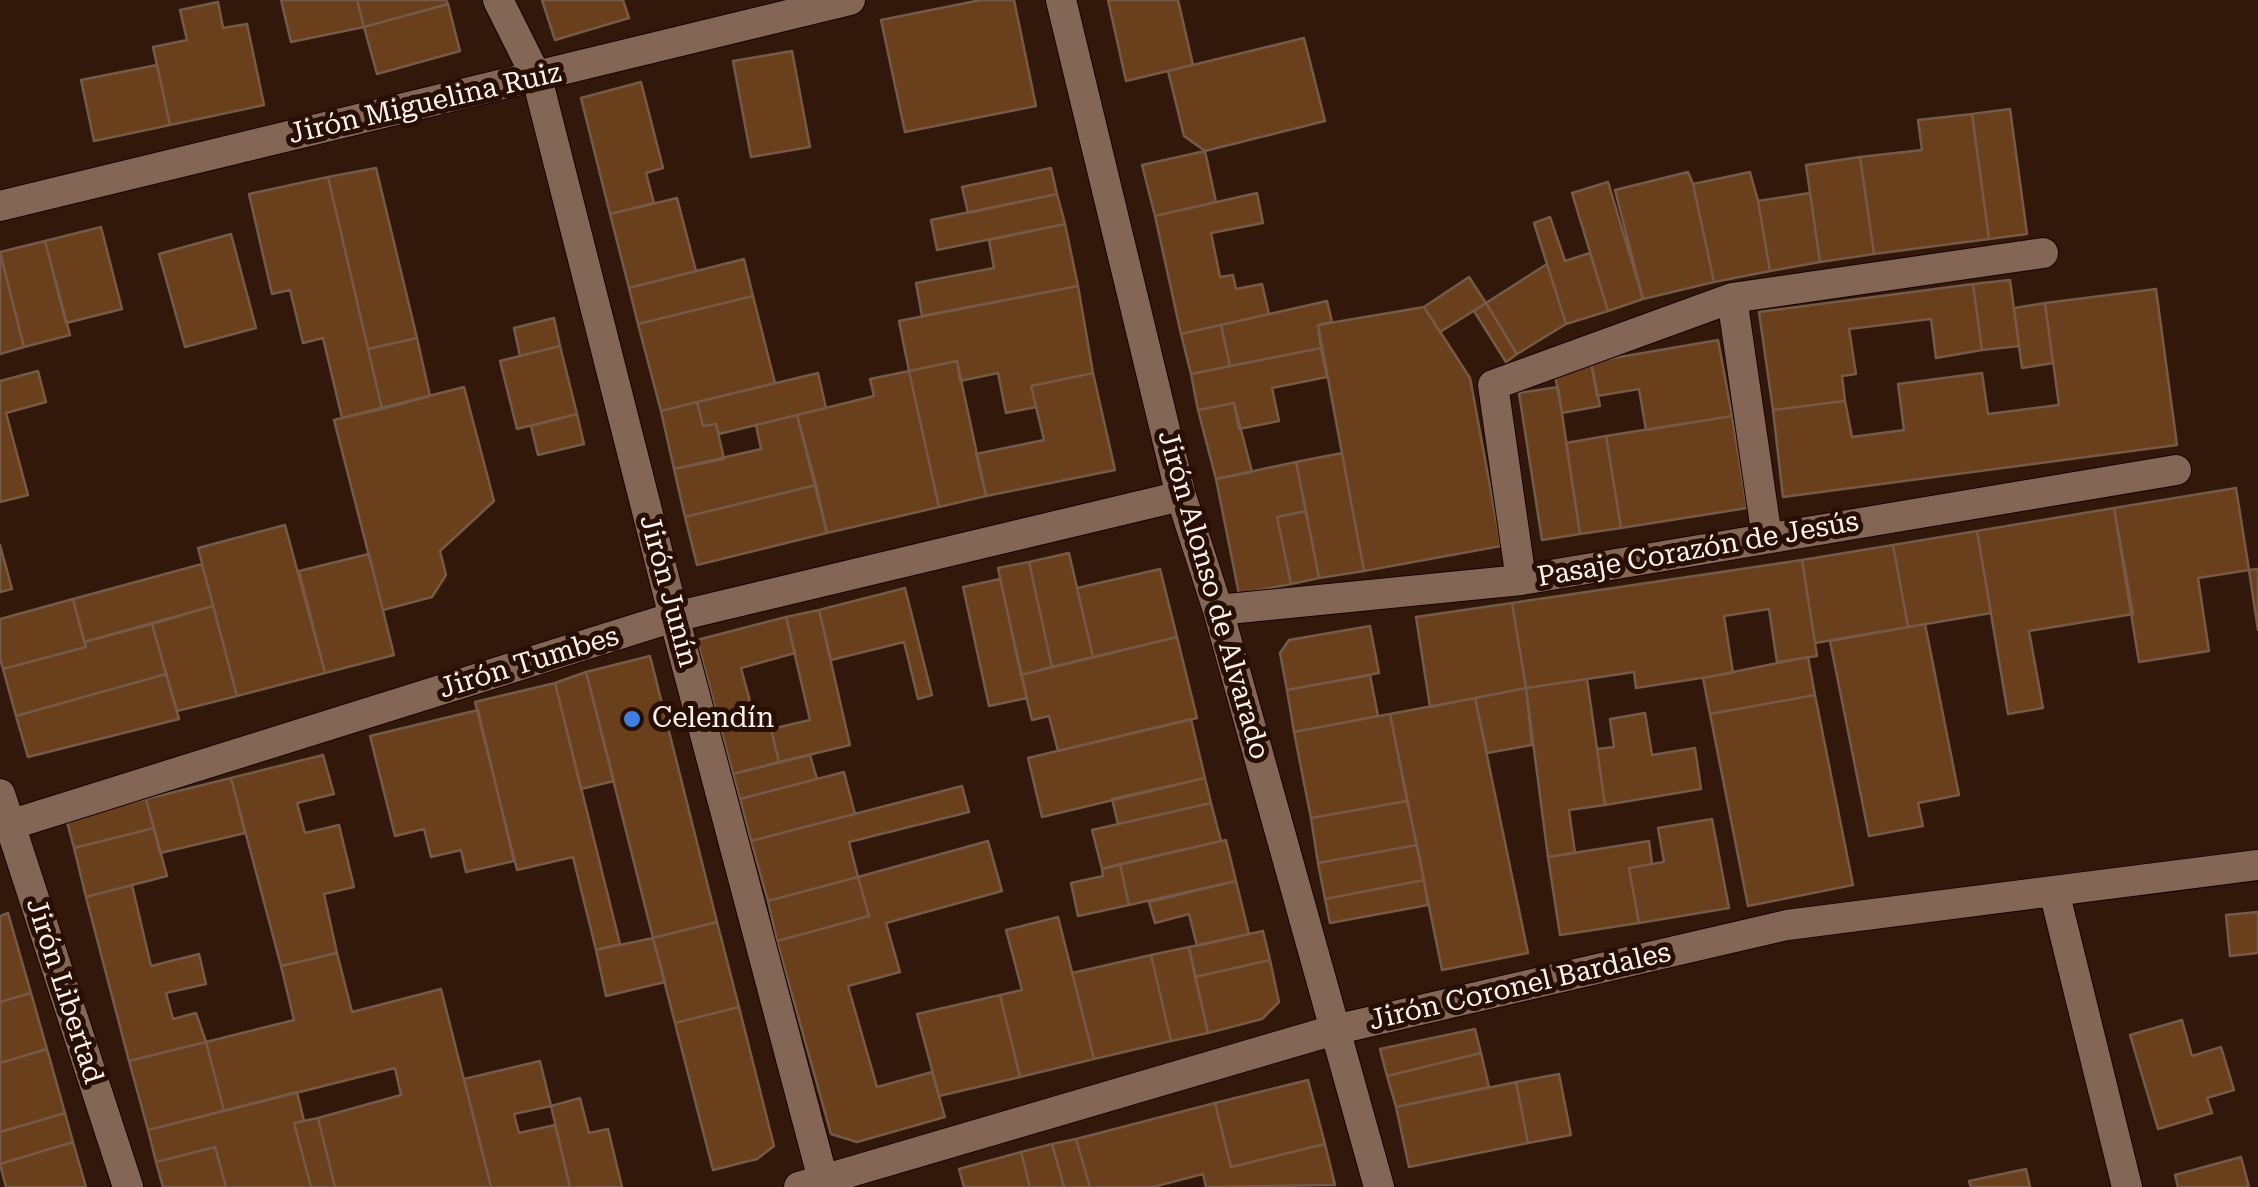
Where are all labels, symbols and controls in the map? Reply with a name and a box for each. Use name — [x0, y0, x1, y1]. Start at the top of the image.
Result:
street label: Jirón Miguelina Ruiz — [285, 56, 565, 152]
street label: Jirón Alonso de Alvarado — [1150, 427, 1276, 763]
street label: Pasaje Corazón de Jesús — [1535, 505, 1861, 595]
street label: Jirón Junín — [632, 511, 704, 671]
street label: Jirón Tumbes — [435, 620, 623, 706]
place label: Celendín — [652, 702, 774, 736]
marker: Celendín — [621, 708, 643, 730]
street label: Jirón Libertad — [18, 894, 110, 1088]
street label: Jirón Coronel Bardales — [1366, 936, 1674, 1038]

